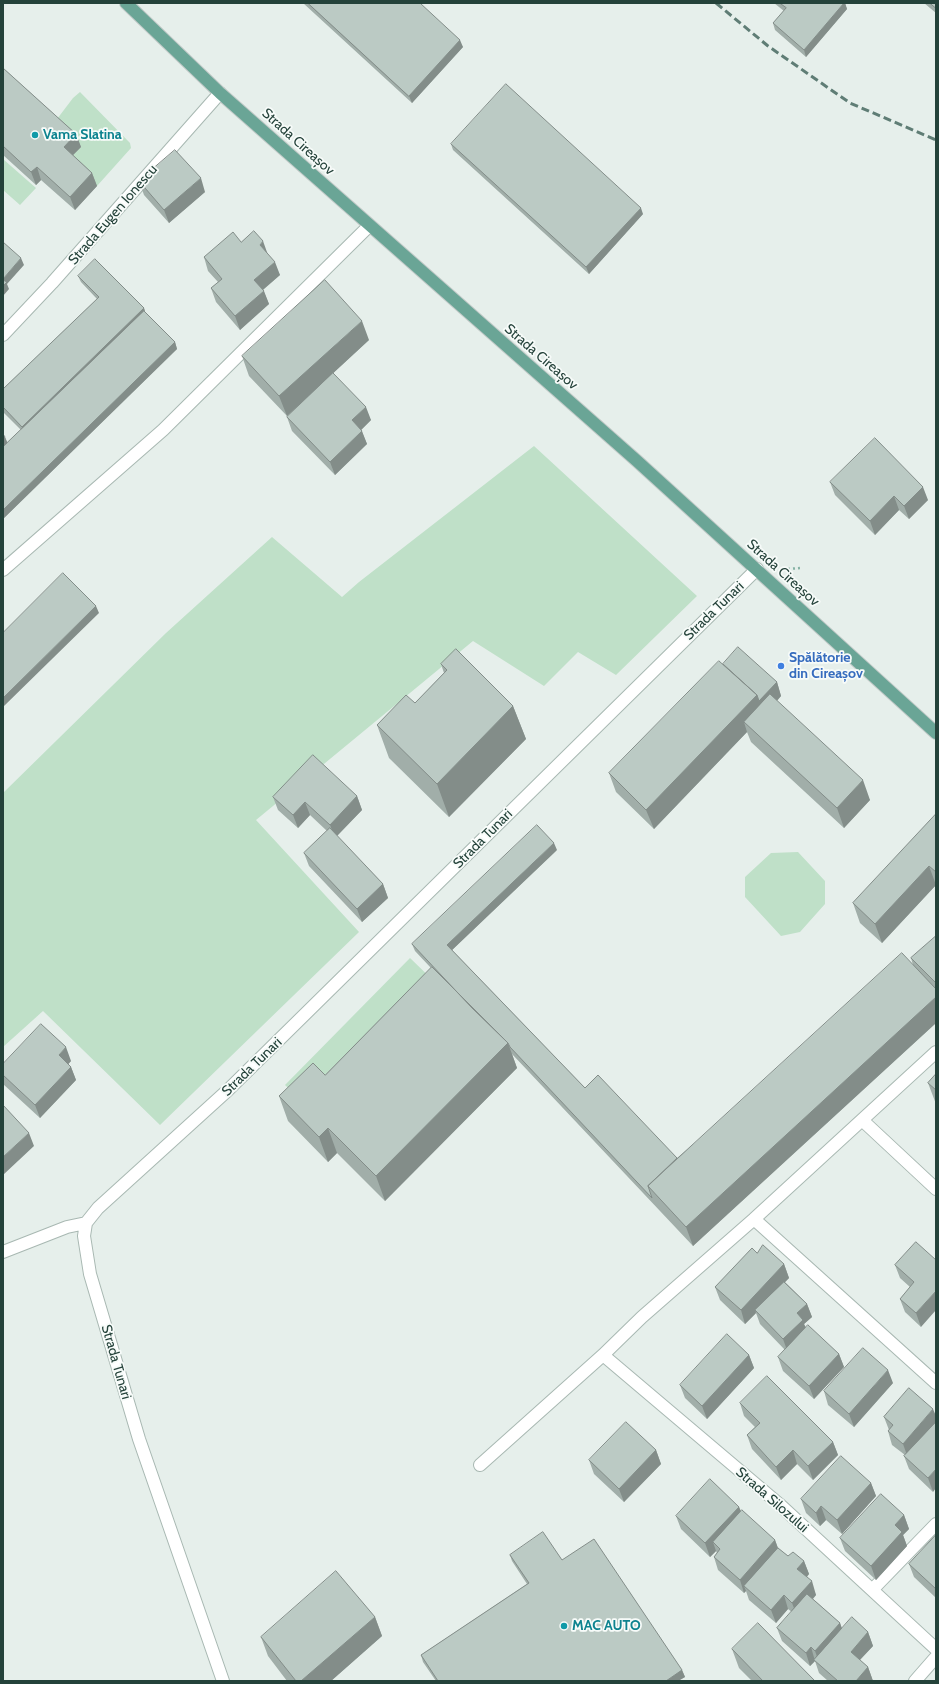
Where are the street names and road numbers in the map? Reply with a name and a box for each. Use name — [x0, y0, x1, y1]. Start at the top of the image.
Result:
street label: Strada Cireașov — [258, 105, 338, 179]
street label: Strada Eugen Ionescu — [65, 162, 161, 268]
street label: Strada Cireașov — [501, 321, 581, 393]
street label: Strada Cireașov — [743, 536, 823, 610]
street label: Strada Tunari — [681, 578, 747, 644]
street label: Strada Tunari — [450, 806, 516, 872]
street label: Strada Tunari — [219, 1034, 285, 1100]
street label: Strada Tunari — [97, 1323, 135, 1401]
street label: Strada Silozului — [732, 1464, 812, 1536]

